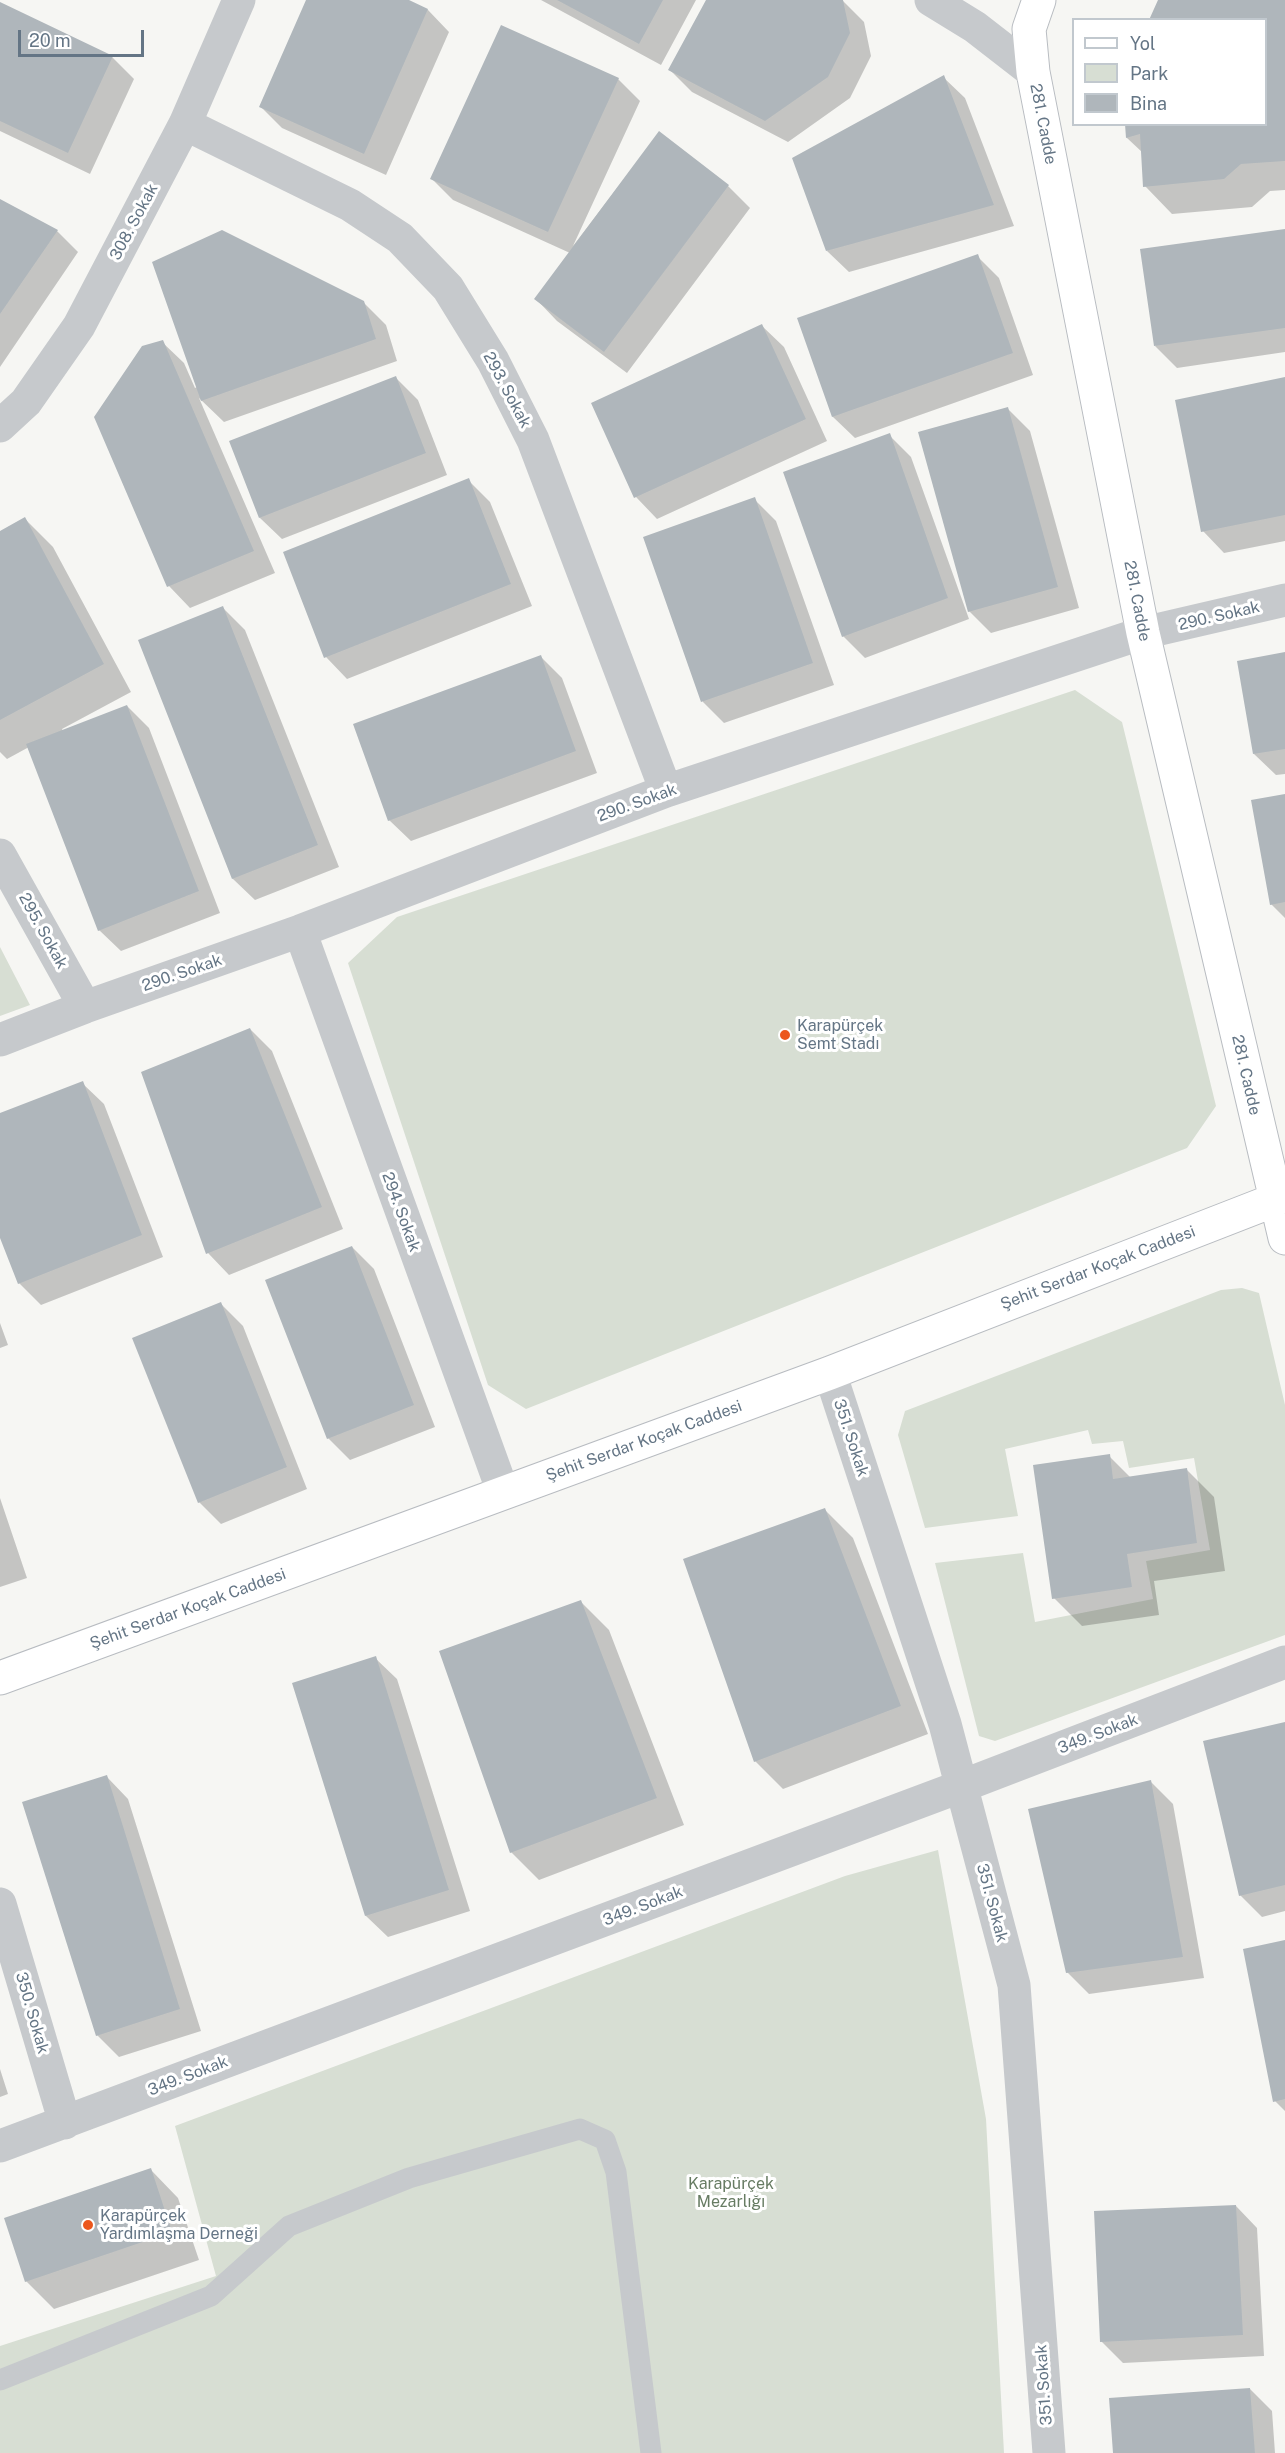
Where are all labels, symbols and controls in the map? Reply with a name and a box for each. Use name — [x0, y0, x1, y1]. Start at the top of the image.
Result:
scale bar — [21, 18, 147, 56]
legend — [1072, 18, 1267, 126]
text: 20 m — [29, 30, 71, 51]
text: Yol — [1130, 33, 1155, 54]
text: Park — [1130, 63, 1168, 84]
street label: 281. Cadde — [1026, 82, 1060, 166]
text: Bina — [1130, 93, 1167, 114]
street label: 308. Sokak — [106, 180, 162, 264]
street label: 293. Sokak — [479, 349, 535, 431]
street label: 281. Cadde — [1120, 559, 1154, 643]
street label: 290. Sokak — [1176, 597, 1262, 635]
street label: 290. Sokak — [595, 780, 679, 826]
street label: 295. Sokak — [14, 890, 72, 972]
street label: 290. Sokak — [140, 950, 224, 996]
place label: Karapürçek Semt Stadı — [797, 1016, 883, 1054]
marker: Karapürçek Semt Stadı — [778, 1028, 792, 1042]
street label: 281. Cadde — [1227, 1033, 1265, 1117]
street label: 294. Sokak — [378, 1170, 424, 1254]
street label: Şehit Serdar Koçak Caddesi — [998, 1222, 1198, 1314]
street label: Şehit Serdar Koçak Caddesi — [543, 1397, 745, 1485]
street label: 351. Sokak — [829, 1397, 873, 1479]
street label: Şehit Serdar Koçak Caddesi — [87, 1565, 289, 1653]
street label: 349. Sokak — [1055, 1710, 1141, 1758]
street label: 351. Sokak — [972, 1862, 1012, 1944]
street label: 349. Sokak — [600, 1882, 686, 1930]
street label: 350. Sokak — [11, 1970, 53, 2056]
street label: 349. Sokak — [145, 2052, 231, 2100]
park label: Karapürçek Mezarlığı — [688, 2174, 774, 2212]
place label: Karapürçek Yardımlaşma Derneği — [100, 2206, 258, 2244]
marker: Karapürçek Yardımlaşma Derneği — [81, 2218, 95, 2232]
street label: 351. Sokak — [1032, 2344, 1056, 2426]

